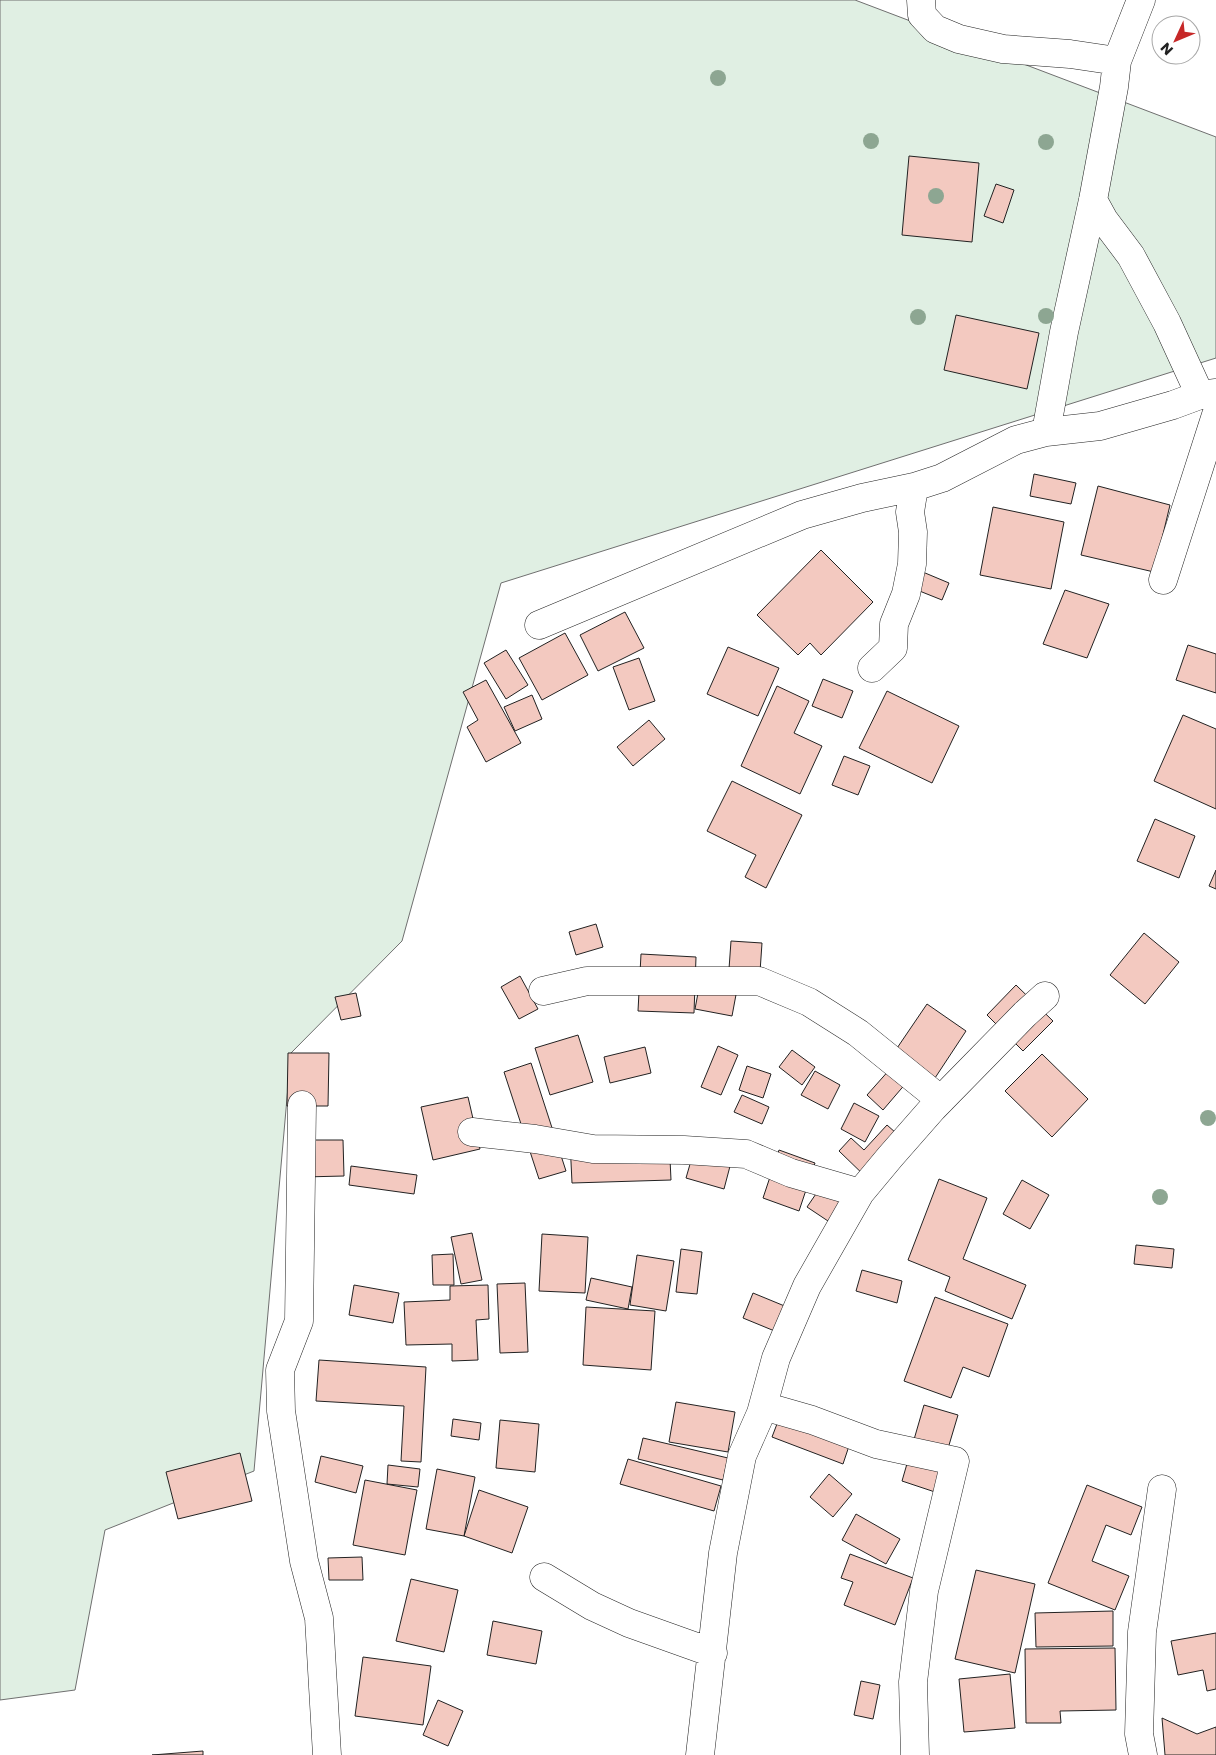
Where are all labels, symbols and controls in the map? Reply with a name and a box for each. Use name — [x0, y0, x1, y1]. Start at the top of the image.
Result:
north arrow — [1151, 15, 1201, 65]
text: N — [1156, 38, 1177, 60]

